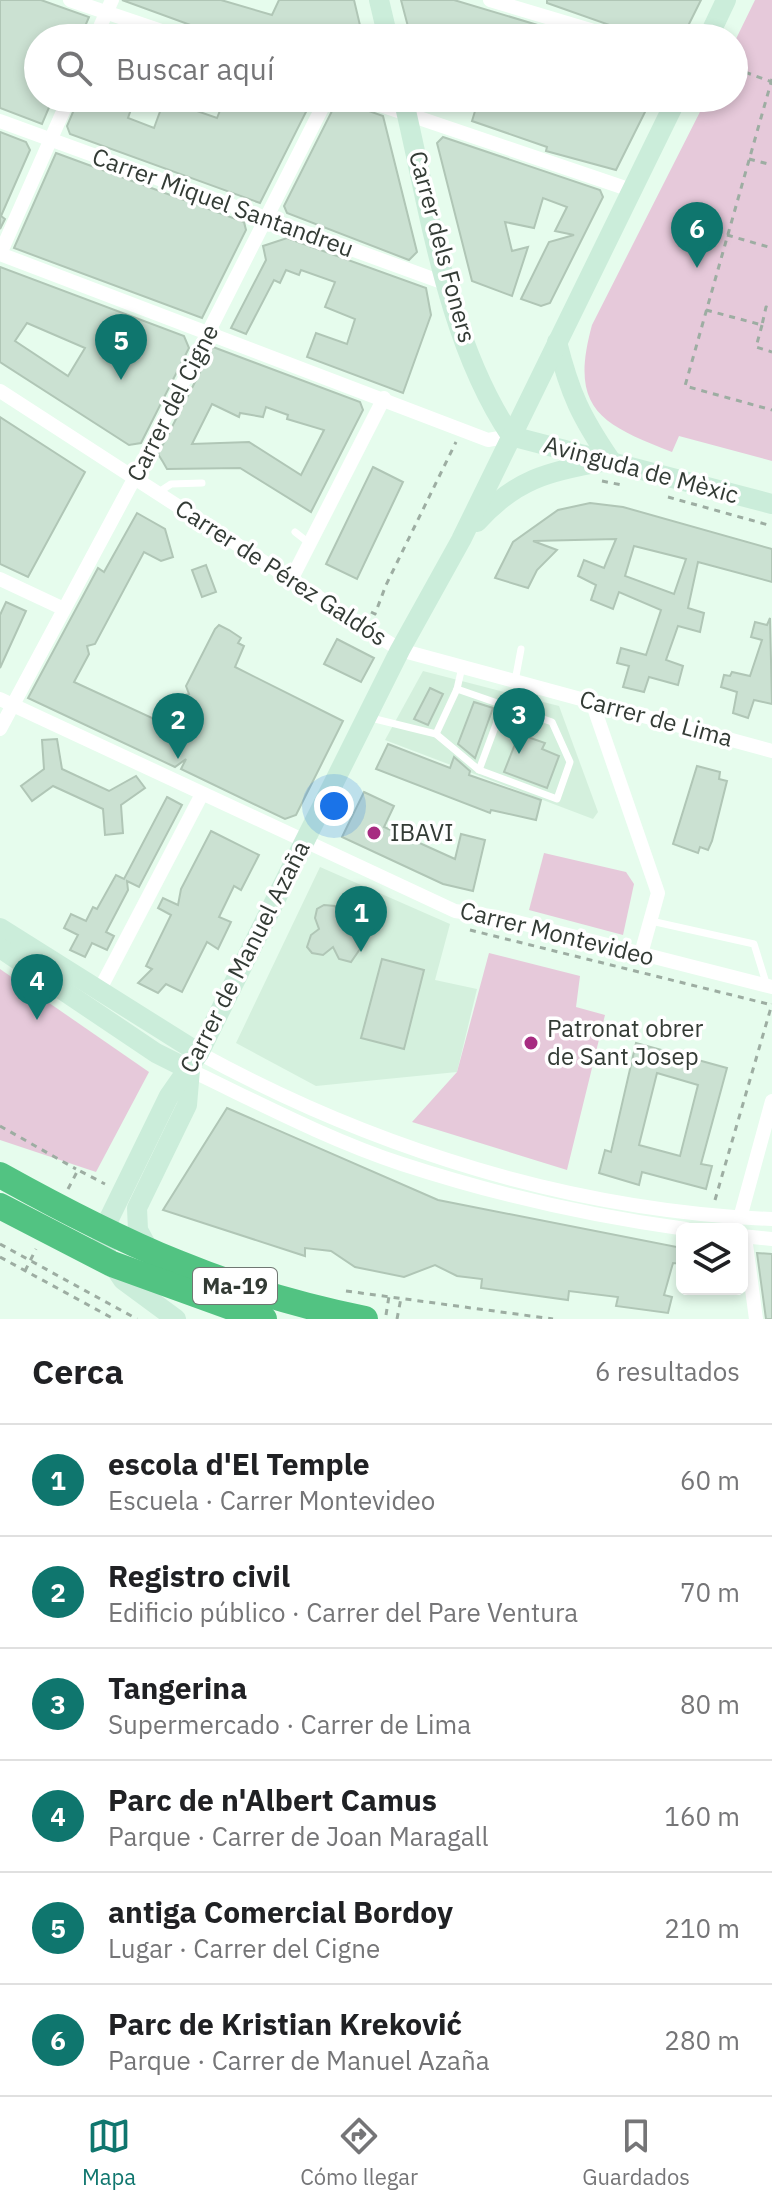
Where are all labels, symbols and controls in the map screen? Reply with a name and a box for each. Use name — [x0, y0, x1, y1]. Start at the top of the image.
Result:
search box — [24, 24, 748, 112]
icon: search — [52, 46, 96, 90]
text: Buscar aquí — [116, 49, 274, 88]
street label: Carrer Miquel Santandreu — [88, 140, 358, 264]
street label: Carrer dels Foners — [402, 147, 484, 346]
pin: 6 — [671, 202, 723, 268]
pin: 5 — [95, 314, 147, 380]
street label: Carrer del Cigne — [119, 318, 226, 487]
street label: Avinguda de Mèxic — [540, 428, 742, 510]
street label: Carrer de Pérez Galdós — [169, 492, 394, 653]
street label: Carrer de Lima — [576, 682, 737, 754]
pin: 3 — [493, 688, 545, 754]
pin: 2 — [152, 693, 204, 759]
your location — [314, 786, 354, 826]
place label: IBAVI — [390, 816, 454, 848]
marker: IBAVI — [365, 824, 383, 842]
street label: Carrer de Manuel Azaña — [172, 835, 317, 1078]
pin: 1 — [335, 886, 387, 952]
street label: Carrer Montevideo — [457, 893, 658, 973]
pin: 4 — [11, 954, 63, 1020]
place label: Patronat obrer de Sant Josep — [547, 1012, 703, 1072]
marker: Patronat obrer de Sant Josep — [522, 1034, 540, 1052]
map controls — [676, 1223, 748, 1295]
button: layers — [676, 1223, 748, 1295]
road number: Ma-19 — [193, 1268, 277, 1304]
text: Cerca — [32, 1349, 124, 1393]
text: 6 resultados — [595, 1354, 740, 1388]
text: escola d'El Temple — [108, 1444, 370, 1483]
text: 1 — [50, 1463, 66, 1497]
text: 60 m — [680, 1463, 740, 1497]
text: Escuela · Carrer Montevideo — [108, 1483, 435, 1517]
text: Registro civil — [108, 1556, 290, 1595]
text: 2 — [50, 1575, 66, 1609]
text: 70 m — [680, 1575, 740, 1609]
text: Edificio público · Carrer del Pare Ventura — [108, 1595, 578, 1629]
text: Tangerina — [108, 1668, 247, 1707]
text: 3 — [50, 1687, 66, 1721]
text: 80 m — [680, 1687, 740, 1721]
text: Supermercado · Carrer de Lima — [108, 1707, 471, 1741]
text: Parc de n'Albert Camus — [108, 1780, 437, 1819]
text: 4 — [50, 1799, 66, 1833]
text: 160 m — [664, 1799, 740, 1833]
text: Parque · Carrer de Joan Maragall — [108, 1819, 489, 1853]
text: antiga Comercial Bordoy — [108, 1892, 453, 1931]
text: 5 — [50, 1911, 66, 1945]
text: 210 m — [664, 1911, 740, 1945]
text: Lugar · Carrer del Cigne — [108, 1931, 380, 1965]
text: Parc de Kristian Kreković — [108, 2004, 462, 2043]
text: 6 — [50, 2023, 66, 2057]
text: 280 m — [664, 2023, 740, 2057]
text: Parque · Carrer de Manuel Azaña — [108, 2043, 490, 2077]
tab: Mapa — [82, 2114, 136, 2191]
tab: Cómo llegar — [300, 2114, 418, 2191]
tab: Guardados — [582, 2114, 690, 2191]

